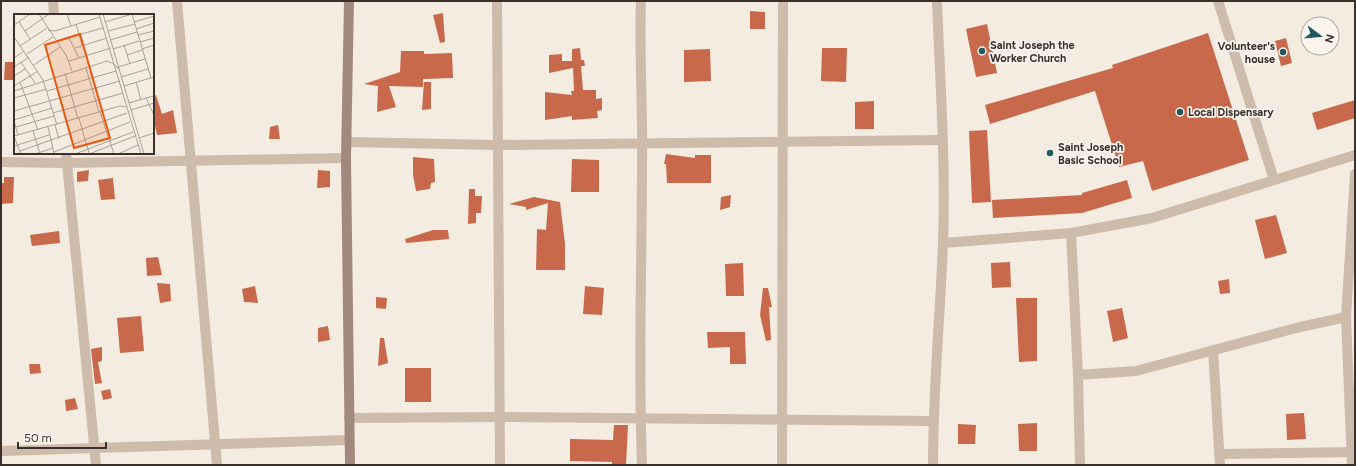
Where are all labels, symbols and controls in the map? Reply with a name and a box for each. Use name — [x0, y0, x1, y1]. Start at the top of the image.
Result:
inset map — [14, 14, 154, 154]
north arrow — [1300, 16, 1340, 56]
text: N — [1322, 33, 1337, 45]
place label: Saint Joseph the Worker Church — [990, 39, 1075, 65]
place label: Volunteer's house — [1217, 40, 1275, 66]
marker: Saint Joseph the Worker Church — [977, 46, 987, 56]
marker: Volunteer's house — [1278, 47, 1288, 57]
place label: Local Dispensary — [1188, 106, 1274, 119]
marker: Local Dispensary — [1175, 107, 1185, 117]
place label: Saint Joseph Basic School — [1058, 141, 1123, 167]
marker: Saint Joseph Basic School — [1045, 148, 1055, 158]
scale bar — [18, 424, 106, 450]
text: 50 m — [24, 431, 52, 445]

